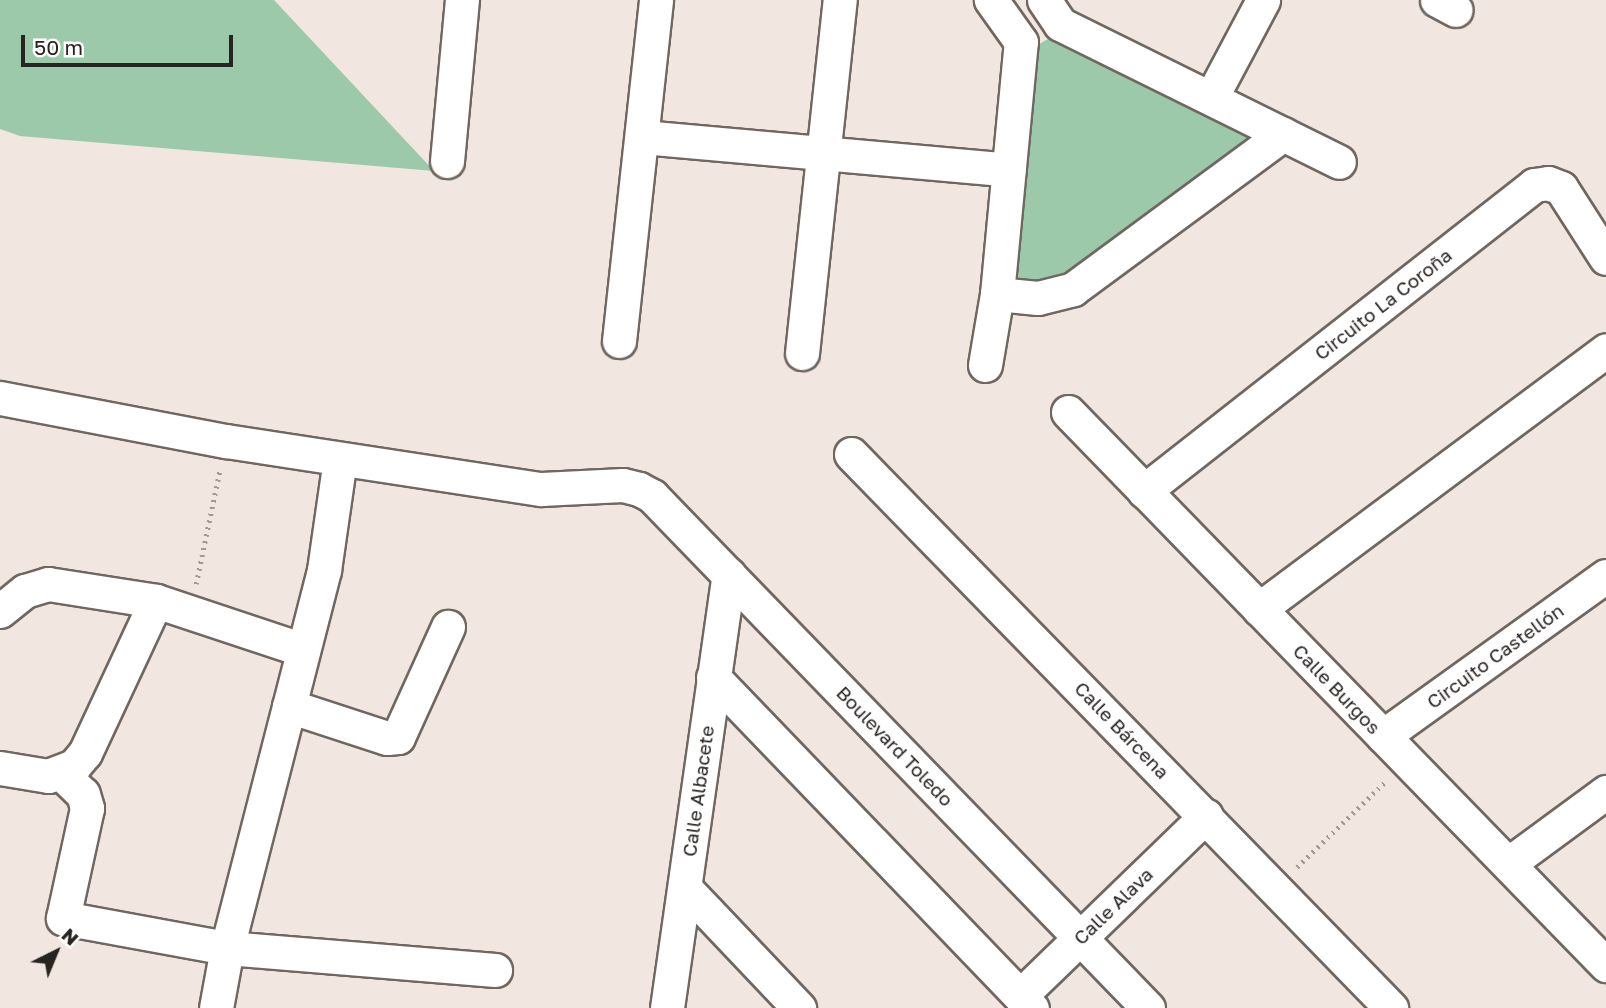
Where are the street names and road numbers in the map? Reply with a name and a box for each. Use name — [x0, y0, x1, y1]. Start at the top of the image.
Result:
street label: Circuito La Coroña — [1310, 243, 1456, 365]
street label: Circuito Castellón — [1422, 599, 1568, 713]
street label: Calle Burgos — [1289, 639, 1385, 739]
street label: Calle Bárcena — [1070, 677, 1174, 783]
street label: Boulevard Toledo — [832, 681, 958, 811]
street label: Calle Albacete — [678, 724, 718, 858]
street label: Calle Alava — [1069, 863, 1157, 949]

